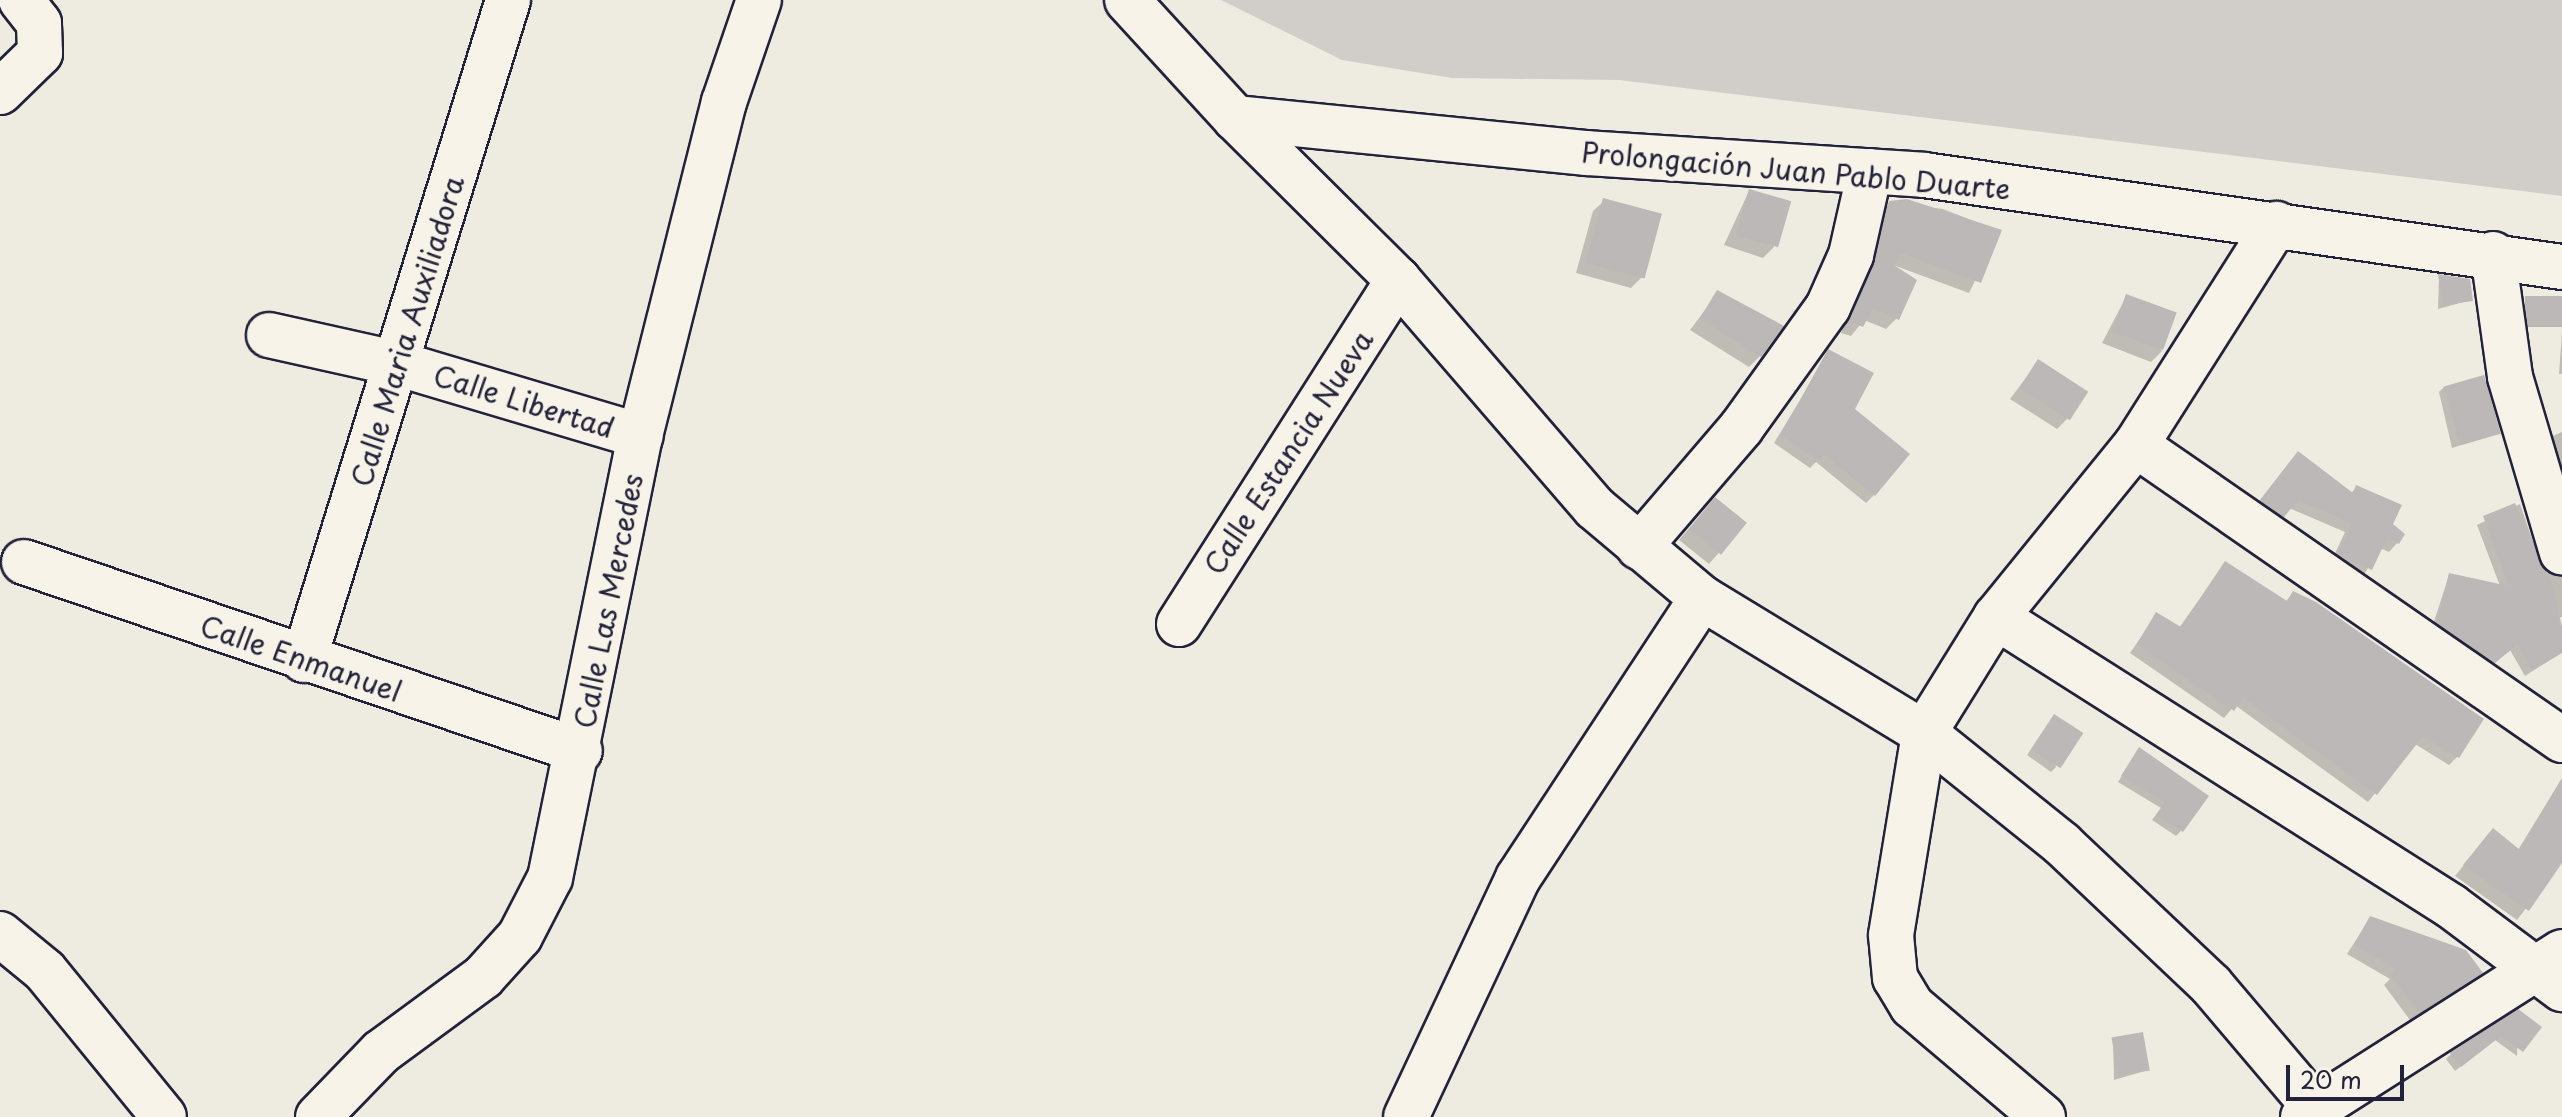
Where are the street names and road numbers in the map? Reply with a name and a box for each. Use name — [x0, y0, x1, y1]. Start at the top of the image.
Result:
street label: Prolongación Juan Pablo Duarte — [1580, 134, 2012, 206]
street label: Calle Maria Auxiliadora — [344, 173, 470, 489]
street label: Calle Estancia Nueva — [1196, 322, 1380, 582]
street label: Calle Libertad — [428, 357, 620, 445]
street label: Calle Las Mercedes — [567, 470, 649, 732]
street label: Calle Enmanuel — [196, 608, 406, 708]

